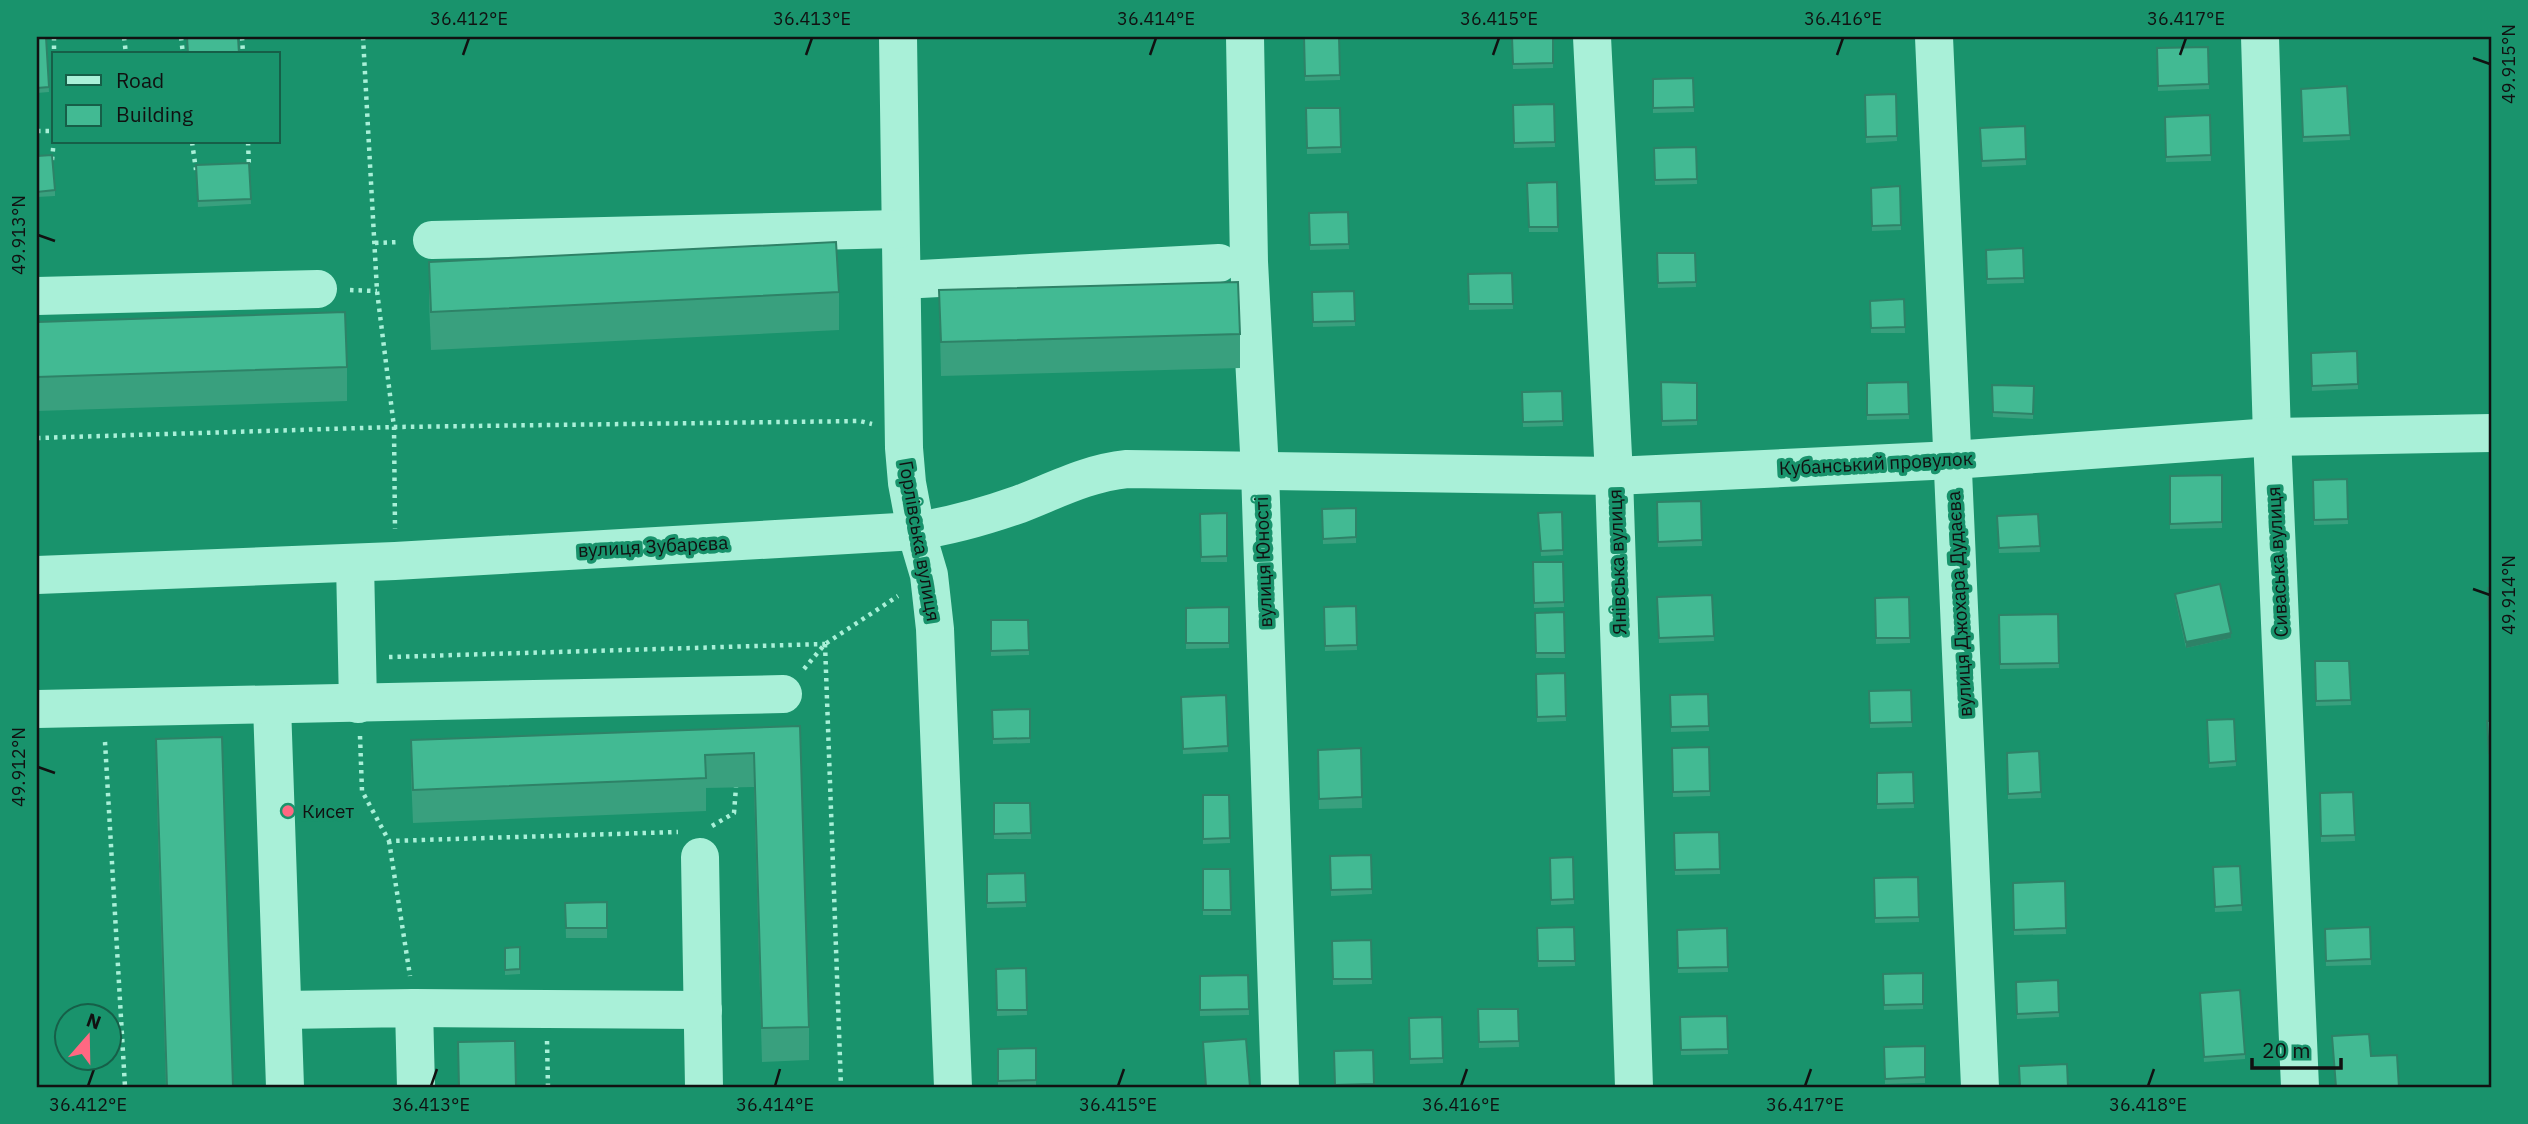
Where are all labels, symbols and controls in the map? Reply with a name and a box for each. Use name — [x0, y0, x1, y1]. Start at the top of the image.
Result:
text: 36.412°E — [430, 7, 508, 30]
text: 36.413°E — [773, 7, 851, 30]
text: 36.414°E — [1117, 7, 1195, 30]
text: 36.415°E — [1460, 7, 1538, 30]
text: 36.416°E — [1804, 7, 1882, 30]
text: 36.417°E — [2147, 7, 2225, 30]
text: 49.915°N — [2497, 24, 2520, 104]
legend — [52, 52, 280, 144]
text: Road — [116, 66, 164, 94]
text: Building — [116, 100, 193, 128]
text: 49.913°N — [7, 195, 30, 275]
street label: Кубанський провулок — [1778, 446, 1974, 480]
street label: Горлівська вулиця — [894, 459, 946, 623]
street label: Сиваська вулиця — [2261, 486, 2293, 638]
street label: Янівська вулиця — [1602, 489, 1632, 635]
street label: вулиця Джохара Дудаєва — [1941, 490, 1977, 718]
street label: вулиця Юності — [1249, 496, 1277, 628]
street label: вулиця Зубарєва — [577, 530, 729, 562]
text: 49.914°N — [2497, 555, 2520, 635]
text: 49.912°N — [7, 727, 30, 807]
place label: Кисет — [302, 799, 354, 823]
marker: Кисет — [280, 803, 296, 819]
north arrow — [52, 1002, 122, 1072]
text: N — [83, 1007, 104, 1035]
scale bar — [2252, 1026, 2341, 1070]
text: 20 m — [2262, 1036, 2311, 1064]
text: 36.412°E — [49, 1093, 127, 1116]
text: 36.413°E — [392, 1093, 470, 1116]
text: 36.414°E — [736, 1093, 814, 1116]
text: 36.415°E — [1079, 1093, 1157, 1116]
text: 36.416°E — [1422, 1093, 1500, 1116]
text: 36.417°E — [1766, 1093, 1844, 1116]
text: 36.418°E — [2109, 1093, 2187, 1116]

